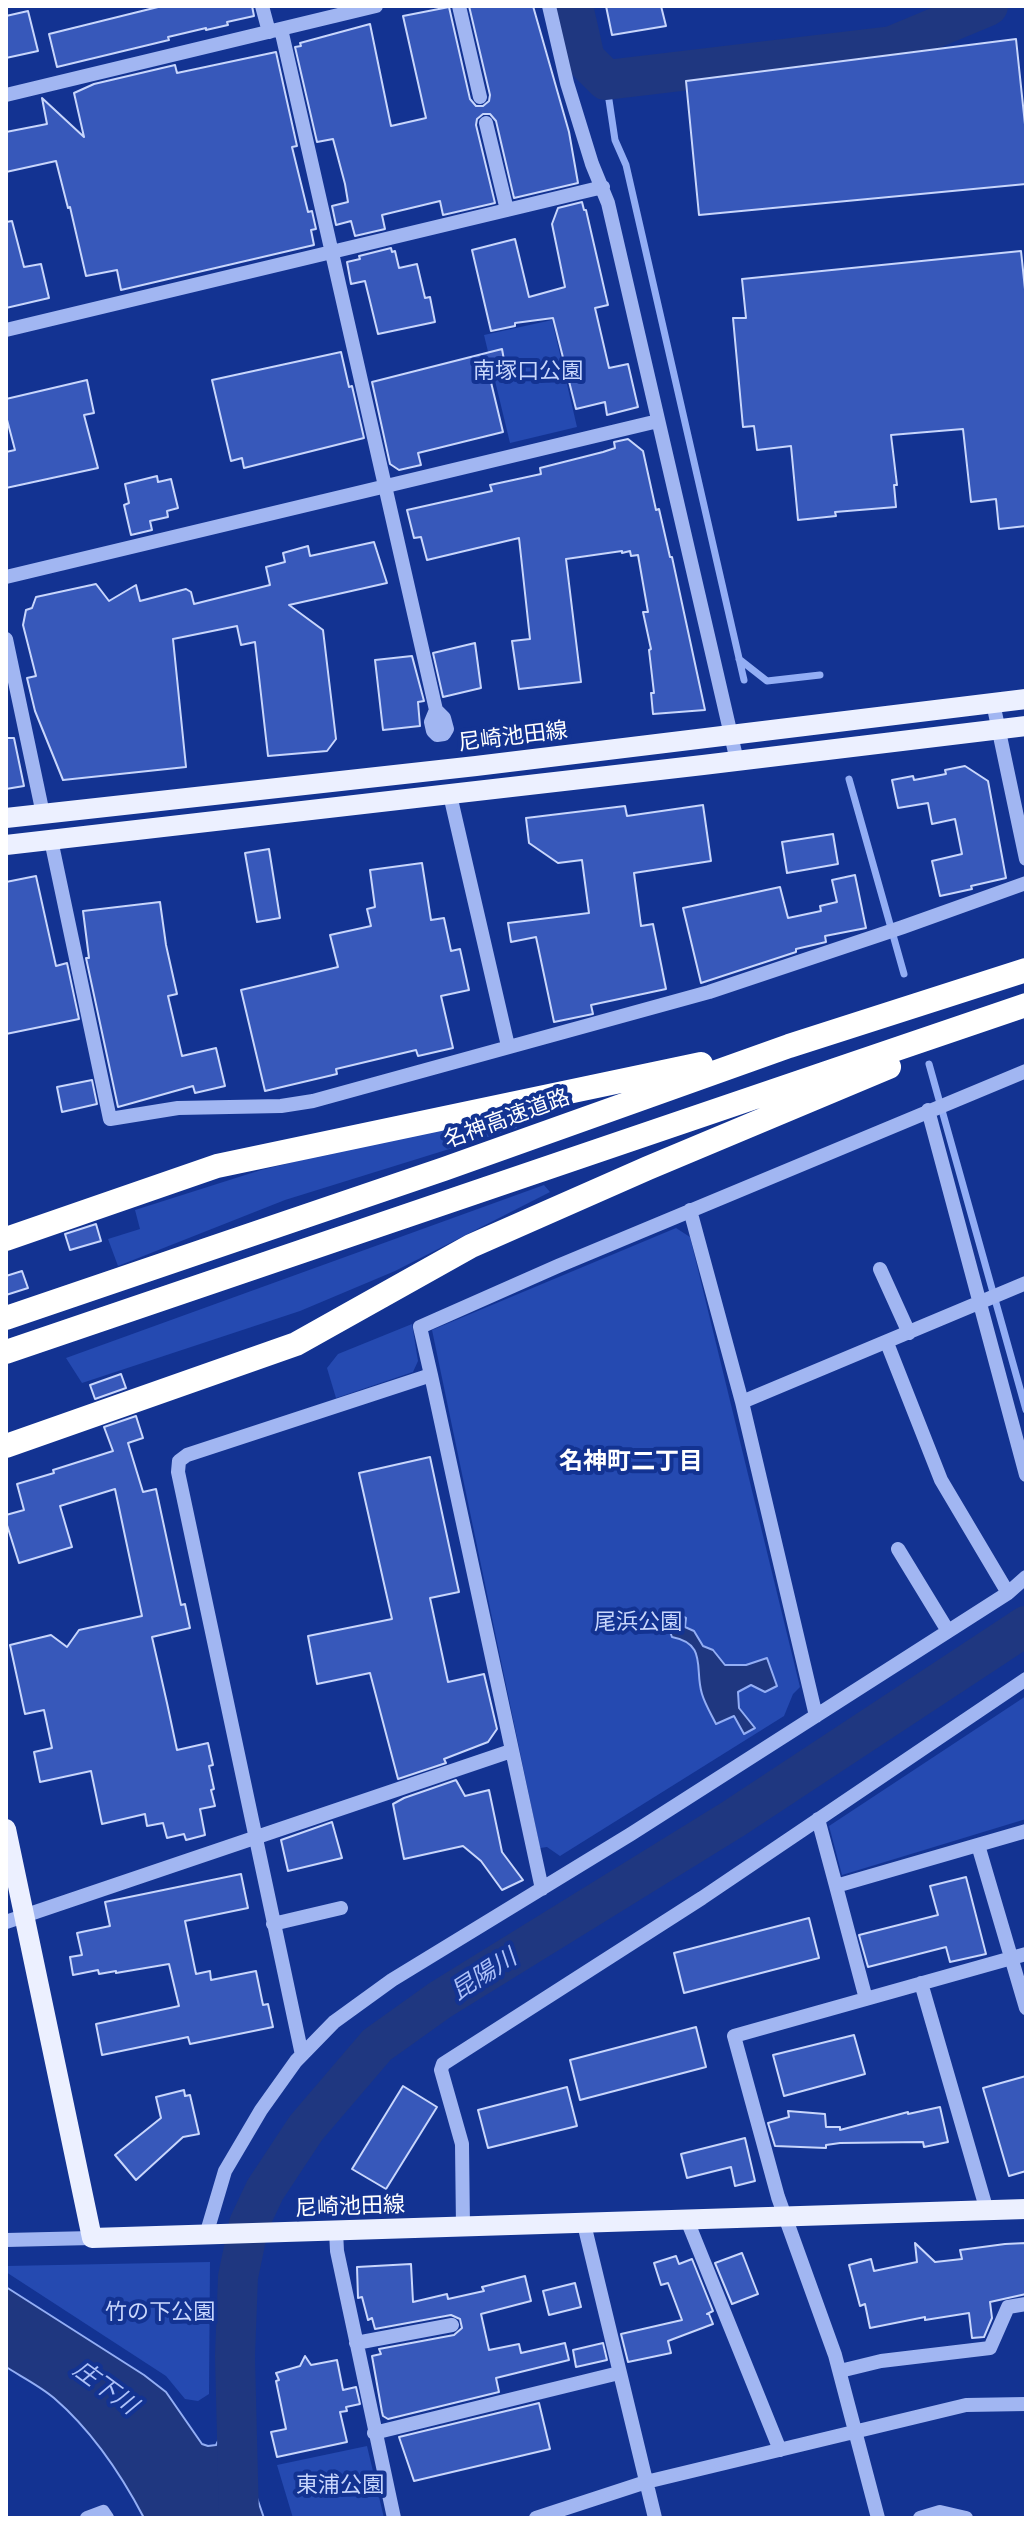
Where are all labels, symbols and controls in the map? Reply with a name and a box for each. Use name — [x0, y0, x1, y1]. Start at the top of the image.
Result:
park label: 南塚口公園 — [473, 359, 583, 385]
street label: 尼崎池田線 — [457, 717, 569, 757]
street label: 名神高速道路 — [440, 1084, 574, 1154]
district label: 名神町二丁目 — [559, 1448, 703, 1476]
park label: 尾浜公園 — [594, 1610, 682, 1636]
water label: 昆陽川 — [446, 1943, 522, 2007]
street label: 尼崎池田線 — [295, 2192, 405, 2222]
park label: 竹の下公園 — [105, 2300, 215, 2326]
water label: 庄下川 — [67, 2355, 143, 2421]
park label: 東浦公園 — [296, 2473, 384, 2499]

